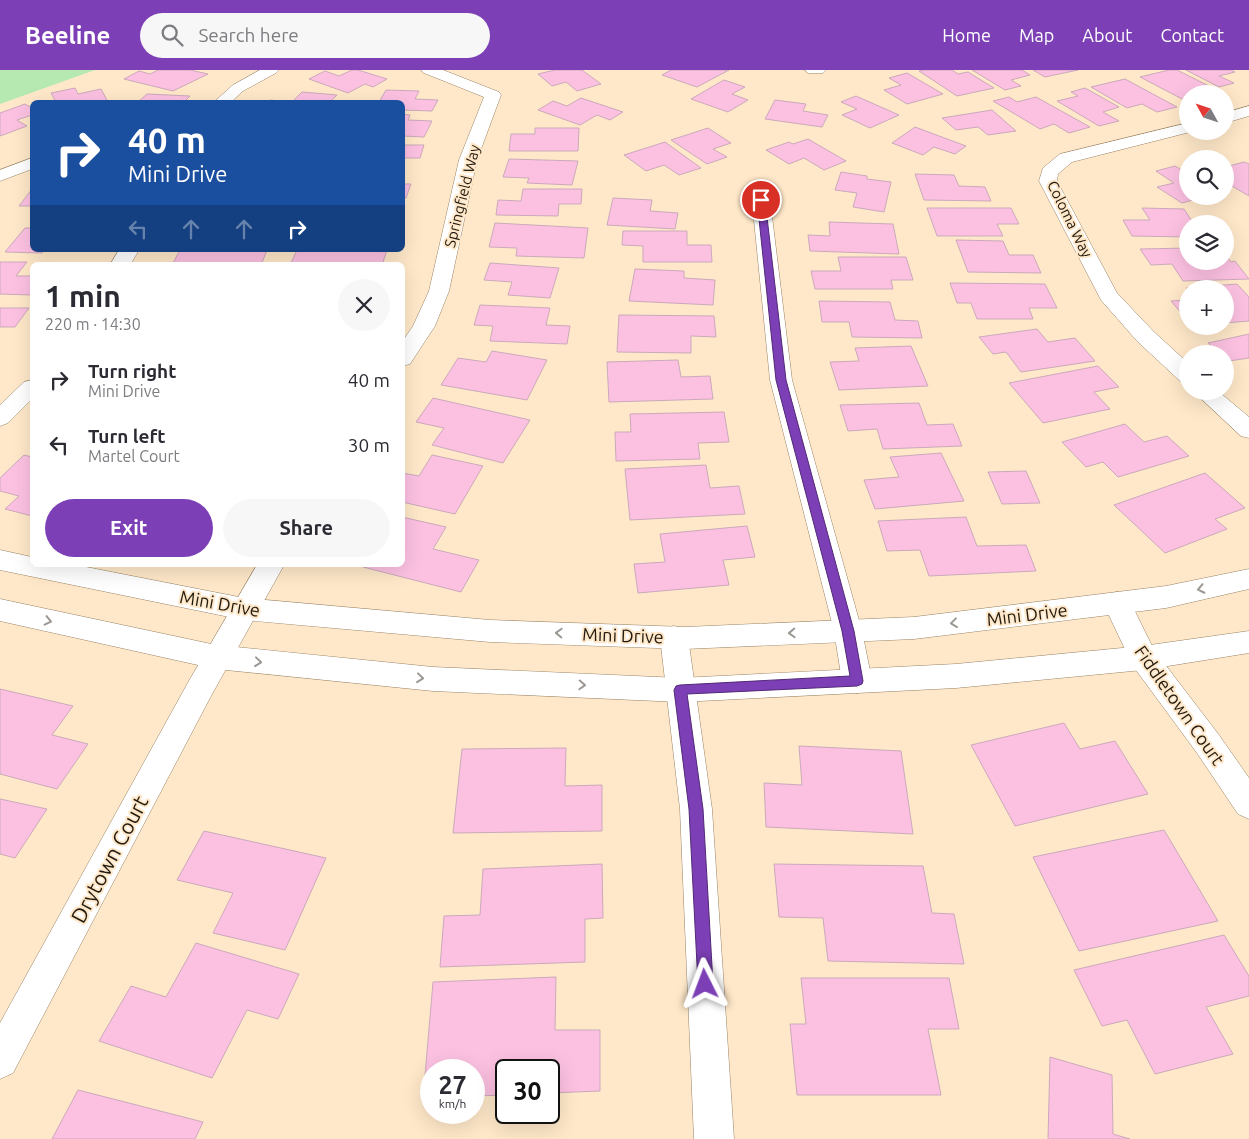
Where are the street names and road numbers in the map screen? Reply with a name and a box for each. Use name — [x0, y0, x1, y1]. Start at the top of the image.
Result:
street label: Springfield Way — [441, 143, 483, 249]
street label: Coloma Way — [1044, 178, 1096, 260]
street label: Mini Drive — [178, 586, 262, 620]
street label: Mini Drive — [985, 599, 1069, 629]
street label: Mini Drive — [582, 624, 664, 646]
street label: Fiddletown Court — [1131, 641, 1229, 769]
street label: Drytown Court — [65, 791, 153, 927]

